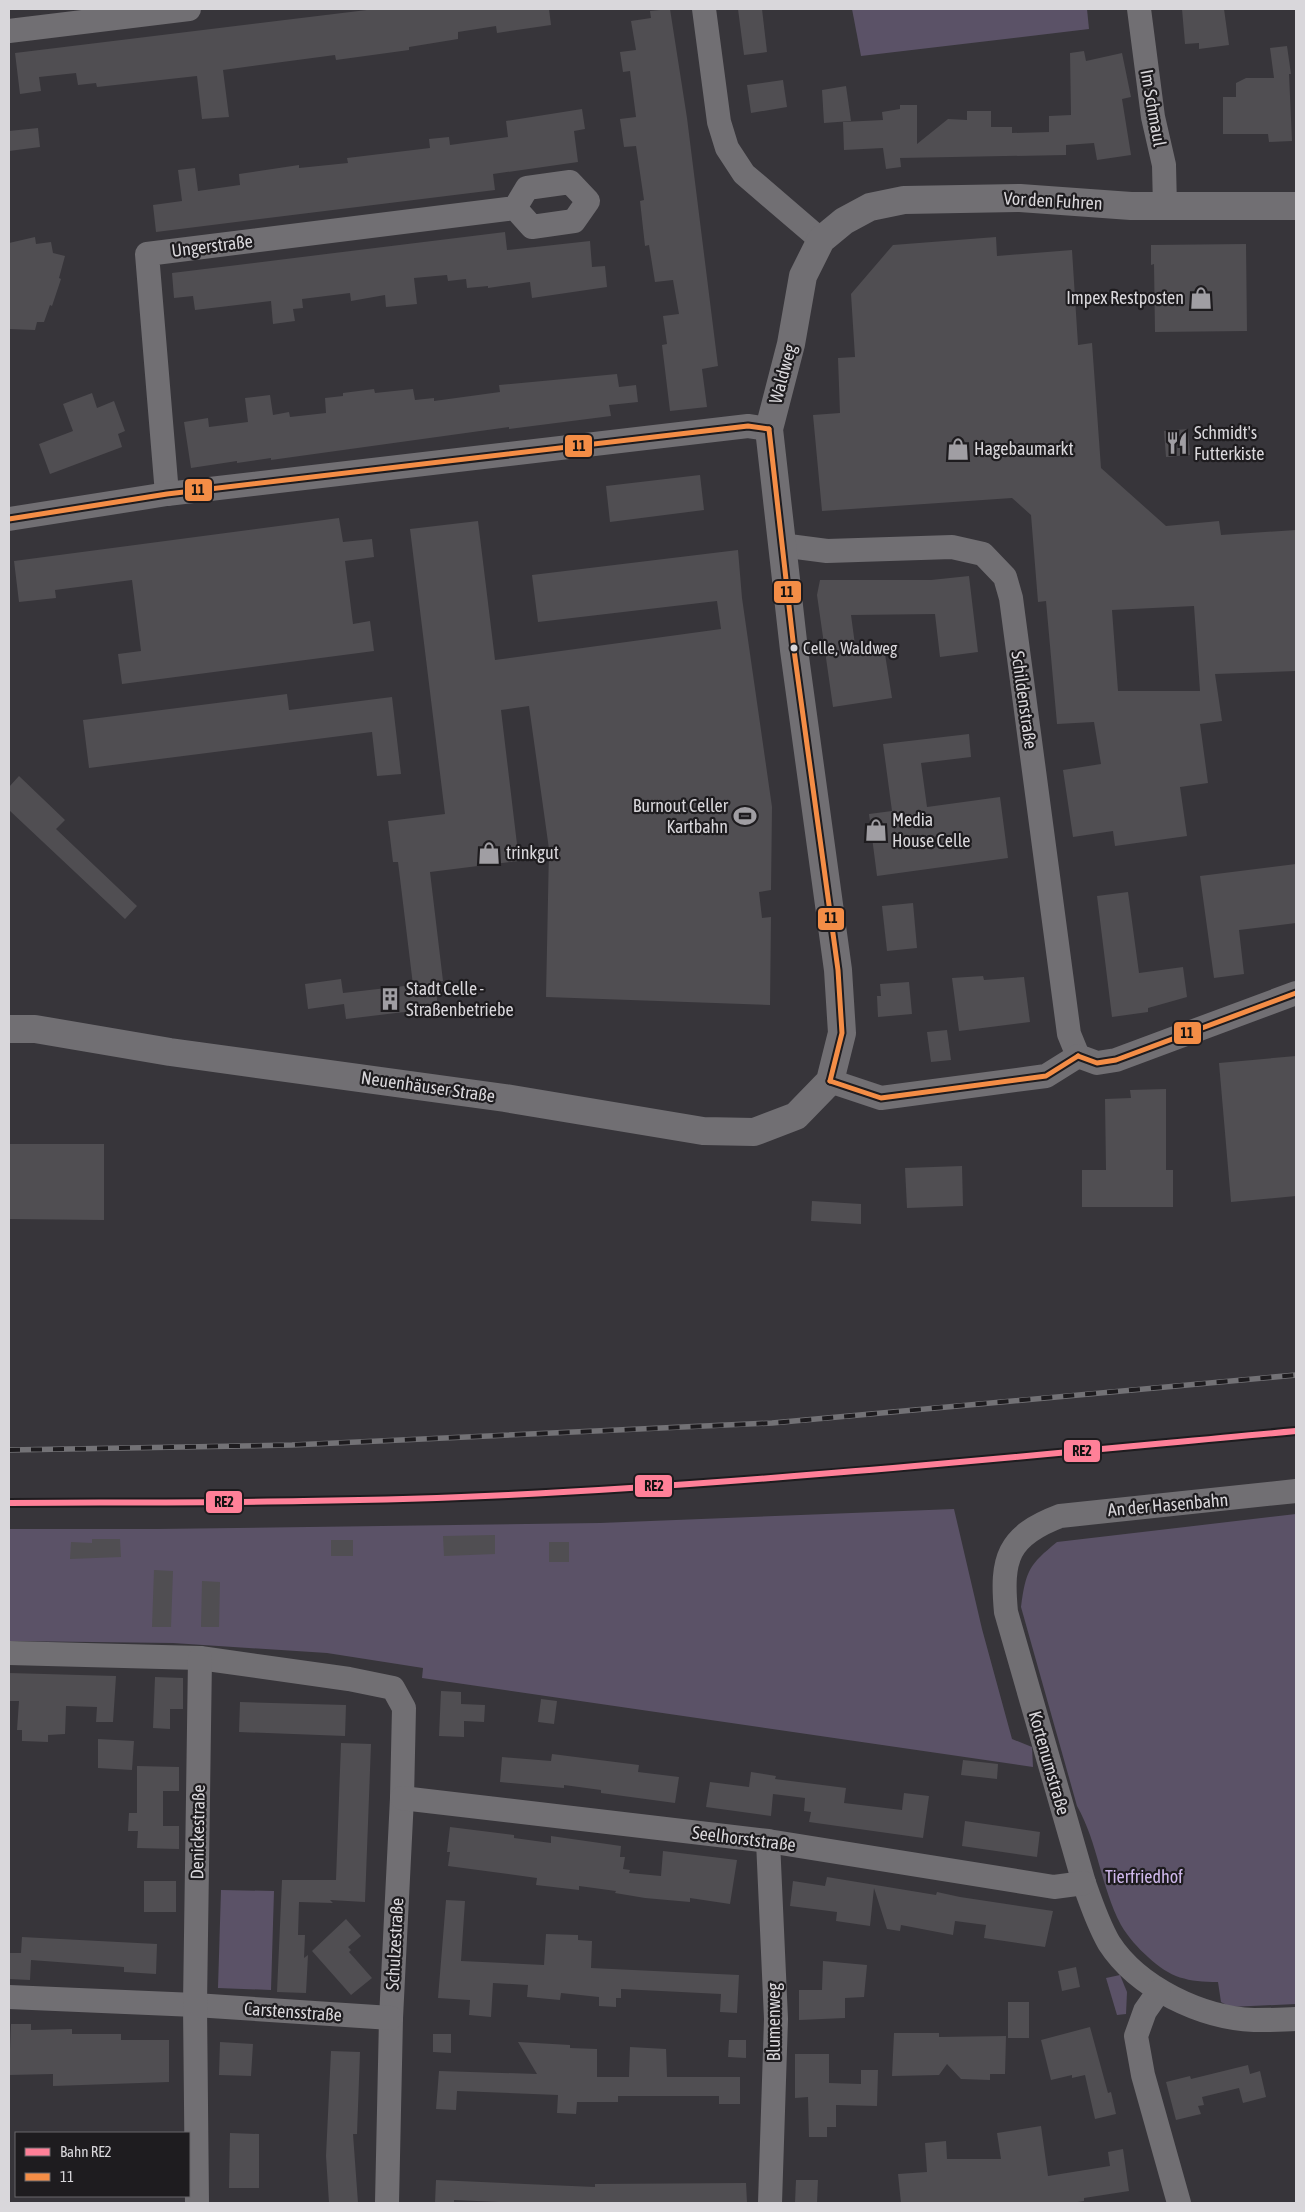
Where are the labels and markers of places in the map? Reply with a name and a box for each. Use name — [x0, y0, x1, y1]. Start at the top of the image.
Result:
shop icon: Impex Restposten — [1188, 285, 1214, 311]
place label: Impex Restposten — [1066, 287, 1184, 308]
place label: Schmidt's Futterkiste — [1194, 422, 1265, 464]
restaurant icon: Schmidt's Futterkiste — [1164, 430, 1190, 456]
shop icon: Hagebaumarkt — [945, 436, 971, 462]
place label: Hagebaumarkt — [974, 438, 1074, 459]
place label: Celle, Waldweg — [803, 638, 898, 658]
marker: Celle, Waldweg — [789, 643, 799, 653]
place label: Burnout Celler Kartbahn — [633, 795, 729, 837]
sports icon: Burnout Celler Kartbahn — [732, 803, 758, 829]
place label: Media House Celle — [892, 809, 970, 851]
shop icon: Media House Celle — [863, 817, 889, 843]
shop icon: trinkgut — [476, 840, 502, 866]
place label: trinkgut — [506, 842, 559, 863]
place label: Stadt Celle - Straßenbetriebe — [406, 978, 514, 1020]
building icon: Stadt Celle - Straßenbetriebe — [377, 986, 403, 1012]

